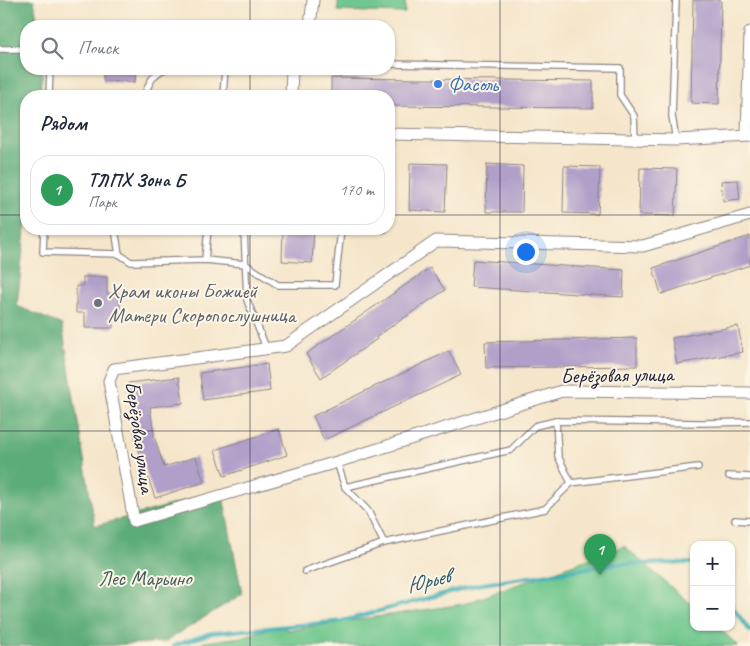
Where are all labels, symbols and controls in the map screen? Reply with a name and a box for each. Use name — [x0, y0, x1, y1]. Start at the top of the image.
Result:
search box — [20, 20, 395, 75]
icon: search — [38, 34, 66, 62]
text: Поиск — [78, 36, 118, 60]
place label: Фасоль — [448, 71, 500, 97]
marker: Фасоль — [432, 78, 444, 90]
text: Рядом — [40, 110, 87, 136]
text: ТЛПХ Зона Б — [88, 168, 186, 192]
text: 1 — [53, 180, 61, 200]
text: 170 m — [340, 180, 374, 200]
text: Парк — [88, 192, 117, 212]
your location — [513, 239, 539, 265]
place label: Храм иконы Божией Матери Скоропослушница — [108, 278, 298, 328]
marker: Храм иконы Божией Матери Скоропослушница — [92, 297, 104, 309]
street label: Берёзовая улица — [561, 361, 676, 390]
street label: Берёзовая улица — [118, 379, 161, 497]
pin: 1 — [584, 534, 616, 575]
map controls — [690, 541, 735, 631]
button: + — [690, 541, 735, 586]
water label: Юрьев — [403, 560, 460, 600]
park label: Лес Марьино — [98, 565, 193, 591]
button: − — [690, 586, 735, 631]

